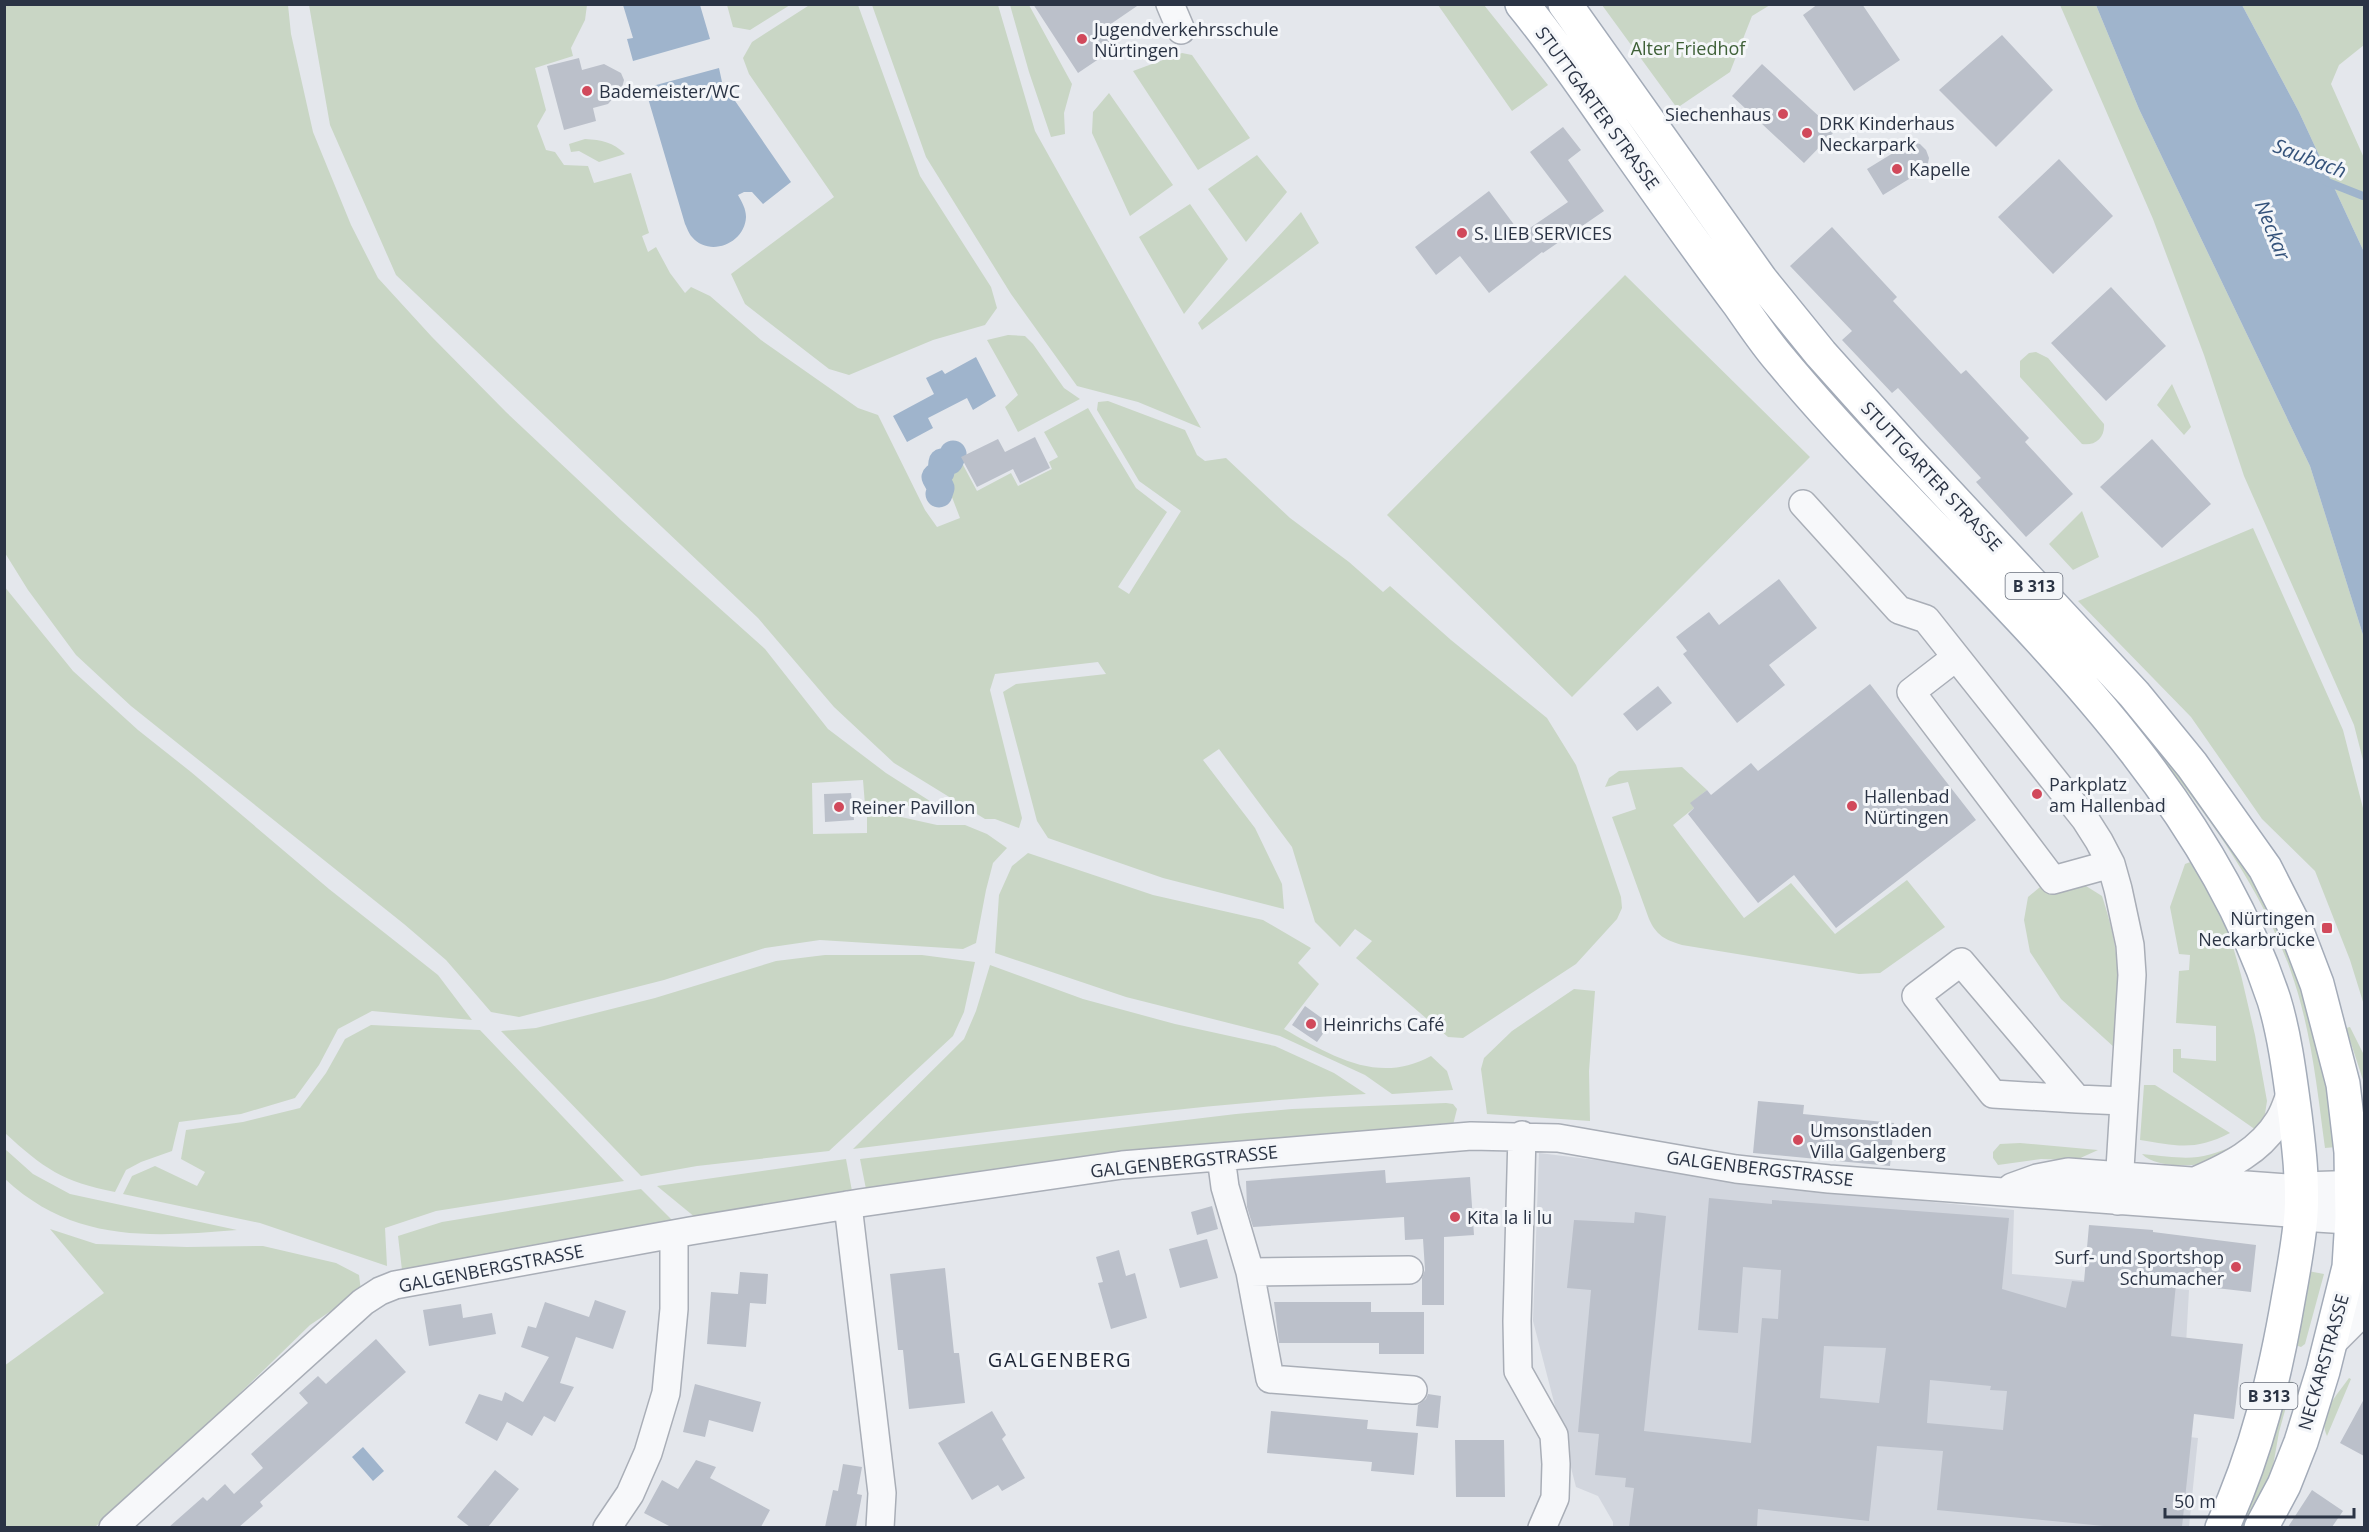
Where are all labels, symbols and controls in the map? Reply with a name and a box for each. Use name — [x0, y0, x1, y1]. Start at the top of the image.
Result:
place label: Jugendverkehrsschule Nürtingen — [1092, 17, 1279, 62]
street label: STUTTGARTER STRASSE — [1531, 22, 1665, 194]
marker: Jugendverkehrsschule Nürtingen — [1075, 32, 1089, 46]
park label: Alter Friedhof — [1631, 36, 1746, 60]
place label: Bademeister/WC — [599, 79, 740, 103]
marker: Bademeister/WC — [580, 84, 594, 98]
place label: Siechenhaus — [1665, 102, 1771, 126]
marker: Siechenhaus — [1776, 107, 1790, 121]
place label: DRK Kinderhaus Neckarpark — [1819, 111, 1955, 156]
marker: DRK Kinderhaus Neckarpark — [1800, 126, 1814, 140]
water label: Saubach — [2270, 132, 2350, 184]
place label: Kapelle — [1909, 157, 1970, 181]
marker: Kapelle — [1890, 162, 1904, 176]
water label: Neckar — [2249, 196, 2298, 265]
place label: S. LIEB SERVICES — [1474, 221, 1612, 245]
marker: S. LIEB SERVICES — [1455, 226, 1469, 240]
street label: STUTTGARTER STRASSE — [1856, 396, 2008, 556]
road number: B 313 — [2006, 573, 2062, 599]
place label: Parkplatz am Hallenbad — [2049, 772, 2166, 817]
place label: Hallenbad Nürtingen — [1864, 784, 1950, 829]
marker: Parkplatz am Hallenbad — [2030, 787, 2044, 801]
place label: Reiner Pavillon — [851, 795, 975, 819]
marker: Hallenbad Nürtingen — [1845, 799, 1859, 813]
marker: Reiner Pavillon — [832, 800, 846, 814]
place label: Nürtingen Neckarbrücke — [2198, 906, 2315, 951]
marker: Nürtingen Neckarbrücke — [2320, 921, 2334, 935]
place label: Heinrichs Café — [1323, 1012, 1444, 1036]
marker: Heinrichs Café — [1304, 1017, 1318, 1031]
place label: Umsonstladen Villa Galgenberg — [1810, 1118, 1946, 1163]
marker: Umsonstladen Villa Galgenberg — [1791, 1133, 1805, 1147]
street label: GALGENBERGSTRASSE — [1089, 1139, 1279, 1183]
street label: GALGENBERGSTRASSE — [1665, 1145, 1855, 1191]
place label: Kita la li lu — [1467, 1205, 1552, 1229]
marker: Kita la li lu — [1448, 1210, 1462, 1224]
street label: GALGENBERGSTRASSE — [396, 1238, 586, 1298]
place label: Surf- und Sportshop Schumacher — [2055, 1245, 2225, 1290]
marker: Surf- und Sportshop Schumacher — [2229, 1260, 2243, 1274]
street label: NECKARSTRASSE — [2292, 1291, 2354, 1433]
district label: GALGENBERG — [988, 1346, 1132, 1373]
road number: B 313 — [2240, 1383, 2298, 1409]
scale bar — [2165, 1481, 2354, 1519]
text: 50 m — [2174, 1489, 2216, 1513]

